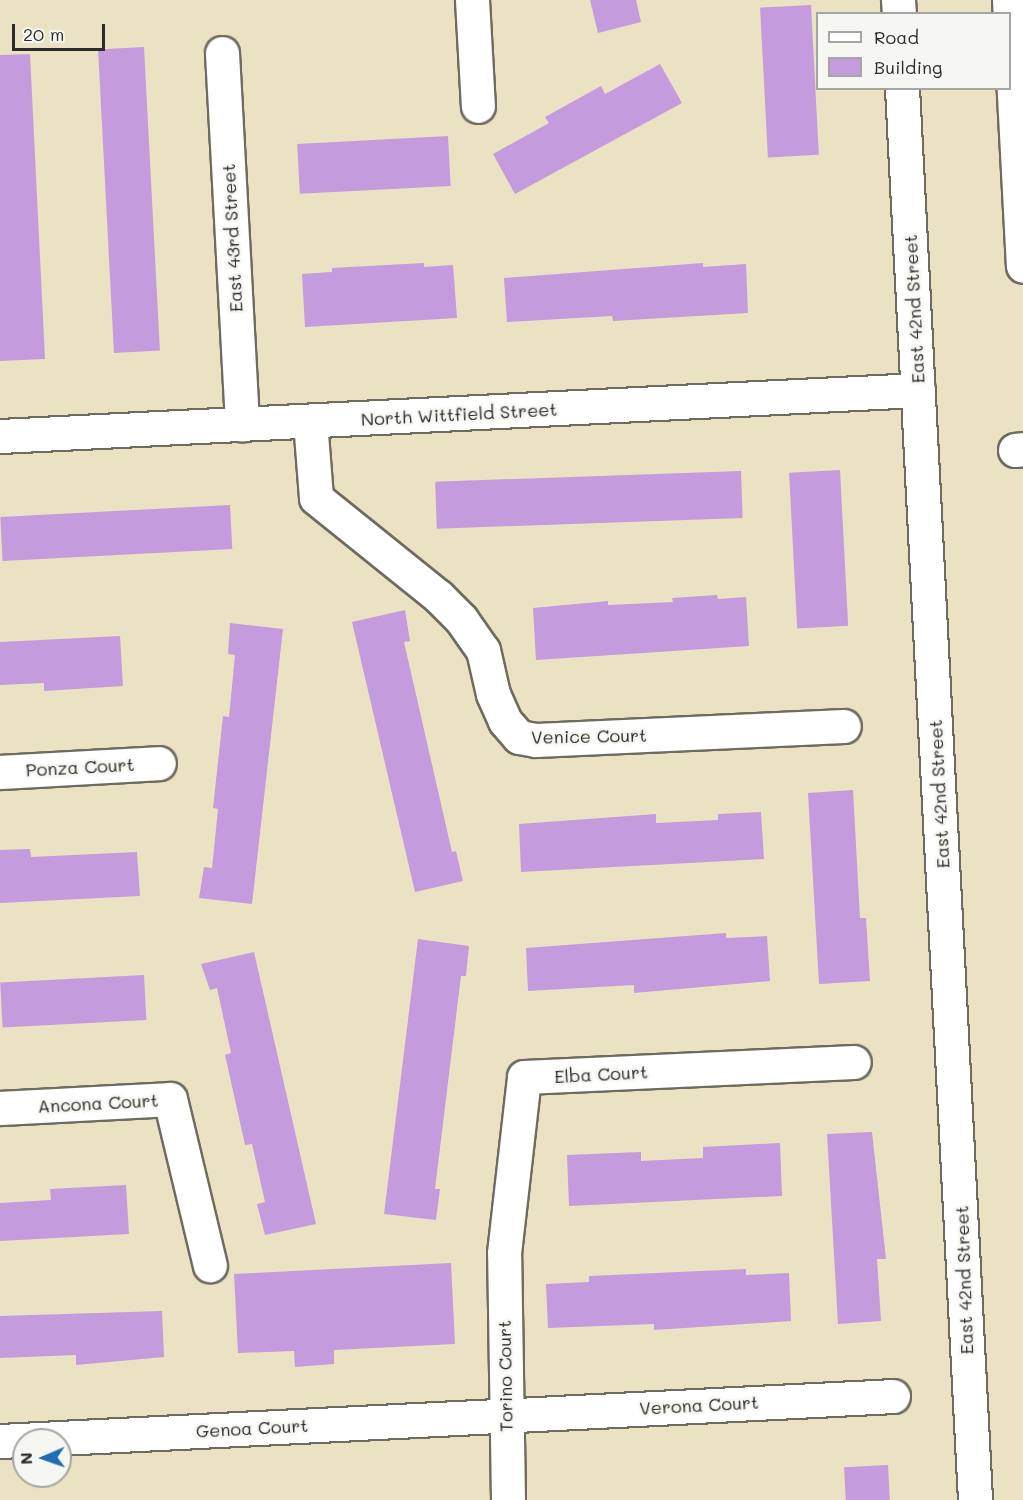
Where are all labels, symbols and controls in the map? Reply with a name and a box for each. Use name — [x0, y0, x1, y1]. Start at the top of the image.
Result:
scale bar — [15, 12, 108, 50]
legend — [816, 12, 1011, 90]
text: 20 m — [23, 22, 64, 46]
text: Road — [874, 25, 919, 49]
text: Building — [874, 55, 942, 79]
street label: East 43rd Street — [217, 163, 247, 313]
street label: East 42nd Street — [899, 234, 929, 384]
street label: North Wittfield Street — [360, 398, 558, 430]
street label: East 42nd Street — [924, 719, 954, 869]
street label: Venice Court — [531, 724, 647, 748]
street label: Ponza Court — [25, 753, 135, 781]
street label: Elba Court — [554, 1061, 648, 1087]
street label: Ancona Court — [37, 1089, 159, 1117]
street label: East 42nd Street — [951, 1205, 977, 1355]
street label: Torino Court — [493, 1320, 517, 1432]
street label: Verona Court — [639, 1391, 759, 1419]
street label: Genoa Court — [195, 1414, 309, 1442]
north arrow — [12, 1428, 72, 1488]
text: N — [15, 1452, 36, 1465]

